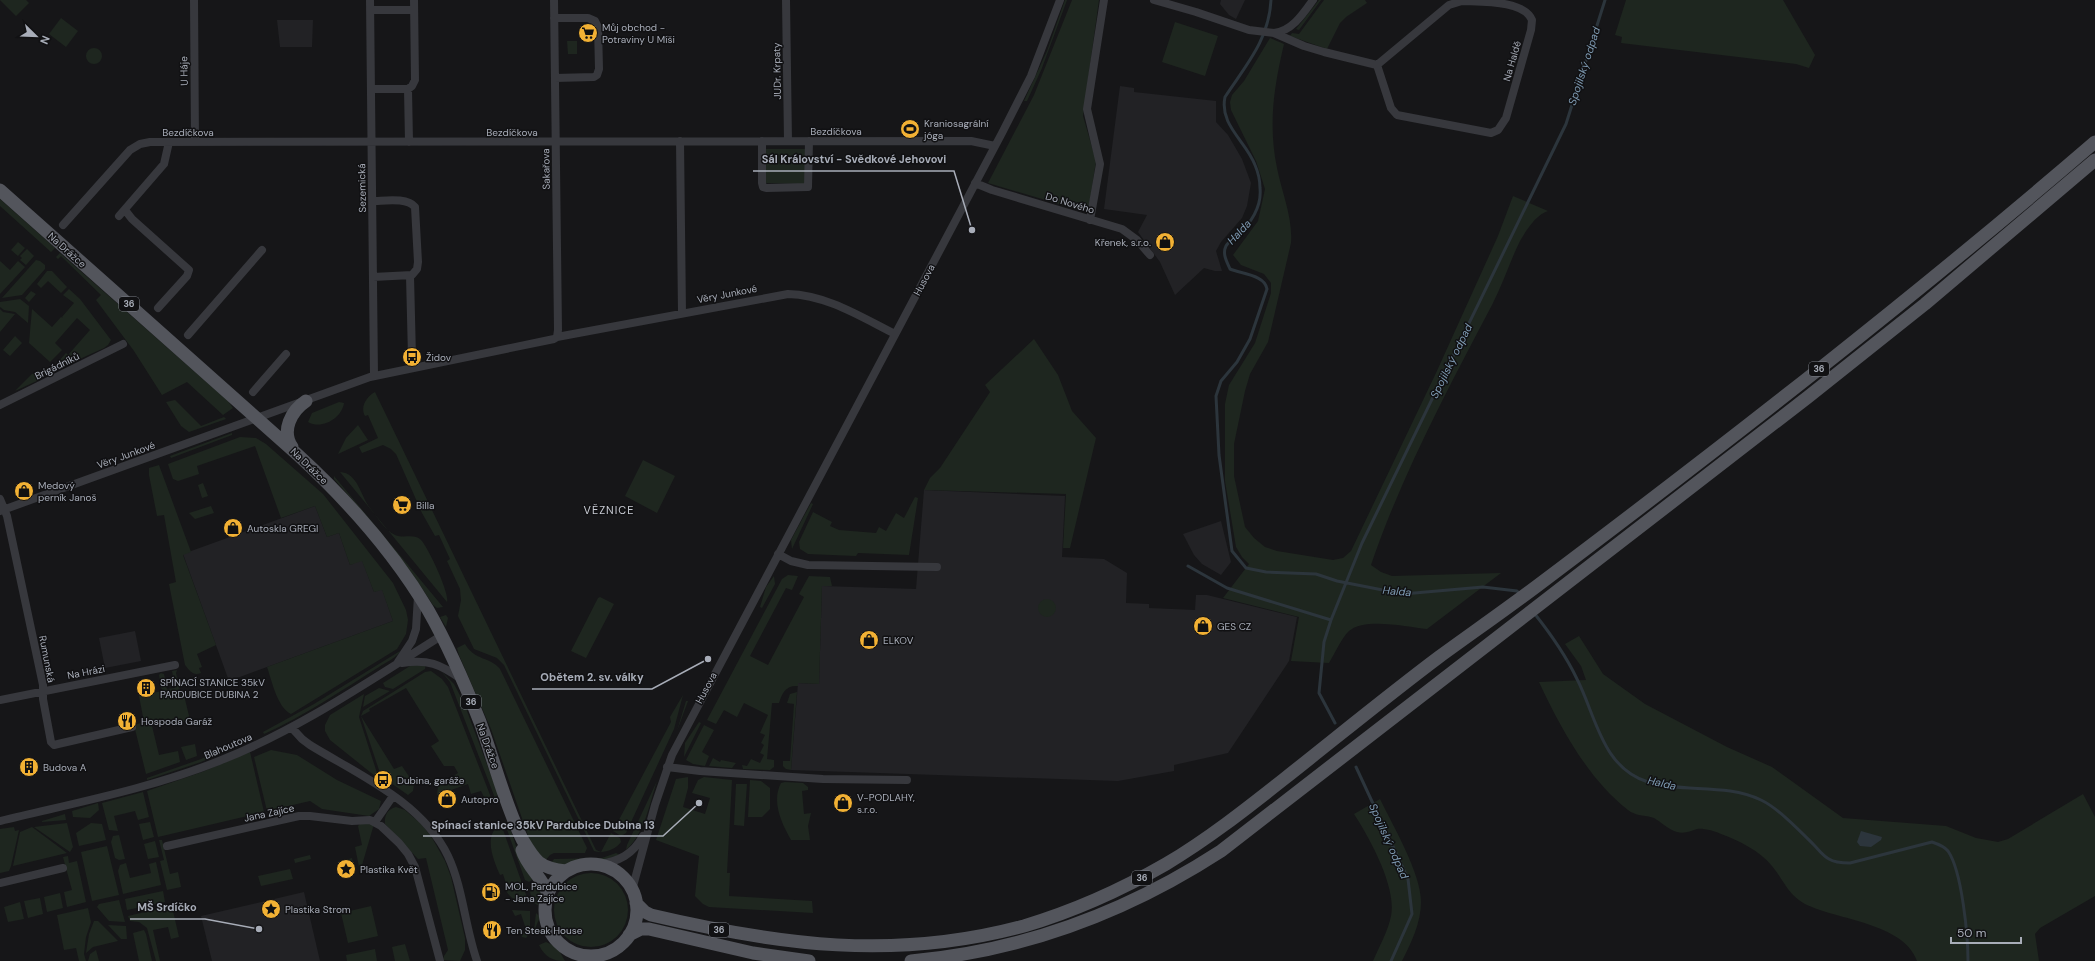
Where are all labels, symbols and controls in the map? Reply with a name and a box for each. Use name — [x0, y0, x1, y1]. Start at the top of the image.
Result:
north arrow — [16, 16, 56, 56]
place label: Můj obchod - Potraviny U Míši — [602, 21, 675, 46]
supermarket icon: Můj obchod - Potraviny U Míši — [577, 22, 599, 44]
water label: Spojilský odpad — [1565, 25, 1603, 107]
text: N — [37, 33, 53, 46]
street label: Na Haldě — [1500, 39, 1524, 83]
street label: JUDr. Krpaty — [770, 42, 784, 100]
street label: U Háje — [177, 56, 191, 86]
place label: Kraniosagrální jóga — [923, 117, 989, 142]
sports icon: Kraniosagrální jóga — [899, 118, 921, 140]
street label: Bezdíčkova — [810, 125, 862, 138]
street label: Bezdíčkova — [162, 126, 214, 139]
street label: Bezdíčkova — [486, 126, 538, 139]
street label: Sakařova — [539, 148, 553, 190]
callout: Sál Království - Svědkové Jehovovi — [753, 148, 954, 171]
text: Sál Království - Svědkové Jehovovi — [762, 152, 946, 166]
street label: Sezemická — [355, 163, 369, 213]
street label: Do Nového — [1044, 189, 1096, 217]
water label: Halda — [1224, 217, 1254, 247]
street label: Na Drážce — [45, 229, 89, 271]
shop icon: Křenek, s.r.o. — [1154, 231, 1176, 253]
place label: Křenek, s.r.o. — [1095, 236, 1151, 249]
street label: Husova — [910, 262, 938, 298]
street label: Věry Junkové — [696, 282, 759, 306]
road number: 36 — [119, 297, 139, 311]
water label: Spojilský odpad — [1427, 321, 1475, 401]
bus stop icon: Židov — [401, 346, 423, 368]
street label: Brigádníků — [33, 349, 82, 382]
place label: Židov — [426, 351, 452, 364]
road number: 36 — [1809, 362, 1829, 376]
street label: Věry Junkové — [95, 438, 157, 472]
street label: Na Drážce — [288, 445, 331, 487]
place label: Medový perník Janoš — [38, 479, 96, 504]
shop icon: Medový perník Janoš — [13, 480, 35, 502]
supermarket icon: Billa — [391, 494, 413, 516]
place label: Billa — [416, 499, 434, 512]
district label: VĚZNICE — [584, 503, 634, 517]
shop icon: Autoskla GREGI — [222, 517, 244, 539]
place label: Autoskla GREGI — [247, 522, 318, 535]
water label: Halda — [1382, 583, 1412, 599]
shop icon: GES CZ — [1192, 615, 1214, 637]
place label: GES CZ — [1217, 620, 1251, 633]
shop icon: ELKOV — [858, 629, 880, 651]
street label: Rumunská — [36, 634, 58, 684]
place label: ELKOV — [883, 634, 914, 647]
street label: Na Hrázi — [66, 662, 106, 682]
callout: Obětem 2. sv. války — [532, 666, 652, 689]
text: Obětem 2. sv. války — [540, 670, 644, 684]
street label: Husova — [692, 670, 720, 706]
place label: SPÍNACÍ STANICE 35kV PARDUBICE DUBINA 2 — [160, 676, 265, 701]
building icon: SPÍNACÍ STANICE 35kV PARDUBICE DUBINA 2 — [135, 677, 157, 699]
road number: 36 — [461, 695, 481, 709]
restaurant icon: Hospoda Garáž — [116, 710, 138, 732]
place label: Hospoda Garáž — [141, 715, 212, 728]
street label: Na Drážce — [474, 722, 502, 771]
street label: Blahoutova — [202, 730, 254, 762]
building icon: Budova A — [18, 756, 40, 778]
place label: Budova A — [43, 761, 87, 774]
bus stop icon: Dubina, garáže — [372, 769, 394, 791]
water label: Halda — [1646, 773, 1678, 793]
place label: Dubina, garáže — [397, 774, 465, 787]
shop icon: Autopro — [436, 788, 458, 810]
place label: V-PODLAHY, s.r.o. — [857, 791, 915, 816]
shop icon: V-PODLAHY, s.r.o. — [832, 792, 854, 814]
place label: Autopro — [461, 793, 499, 806]
street label: Jana Zajíce — [243, 801, 296, 825]
water label: Spojilský odpad — [1366, 801, 1412, 881]
callout: Spínací stanice 35kV Pardubice Dubina 13 — [423, 813, 663, 836]
text: Spínací stanice 35kV Pardubice Dubina 13 — [431, 818, 655, 832]
place icon: Plastika Květ — [335, 858, 357, 880]
place label: Plastika Květ — [360, 863, 418, 876]
road number: 36 — [1132, 871, 1152, 885]
place label: MOL, Pardubice - Jana Zajíce — [505, 880, 578, 905]
fuel station icon: MOL, Pardubice - Jana Zajíce — [480, 881, 502, 903]
callout: MŠ Srdíčko — [130, 896, 205, 919]
place icon: Plastika Strom — [260, 898, 282, 920]
text: MŠ Srdíčko — [137, 900, 197, 914]
place label: Plastika Strom — [285, 903, 351, 916]
restaurant icon: Ten Steak House — [481, 919, 503, 941]
scale bar — [1951, 919, 2021, 945]
road number: 36 — [709, 923, 729, 937]
place label: Ten Steak House — [506, 924, 583, 937]
text: 50 m — [1957, 925, 1986, 941]

